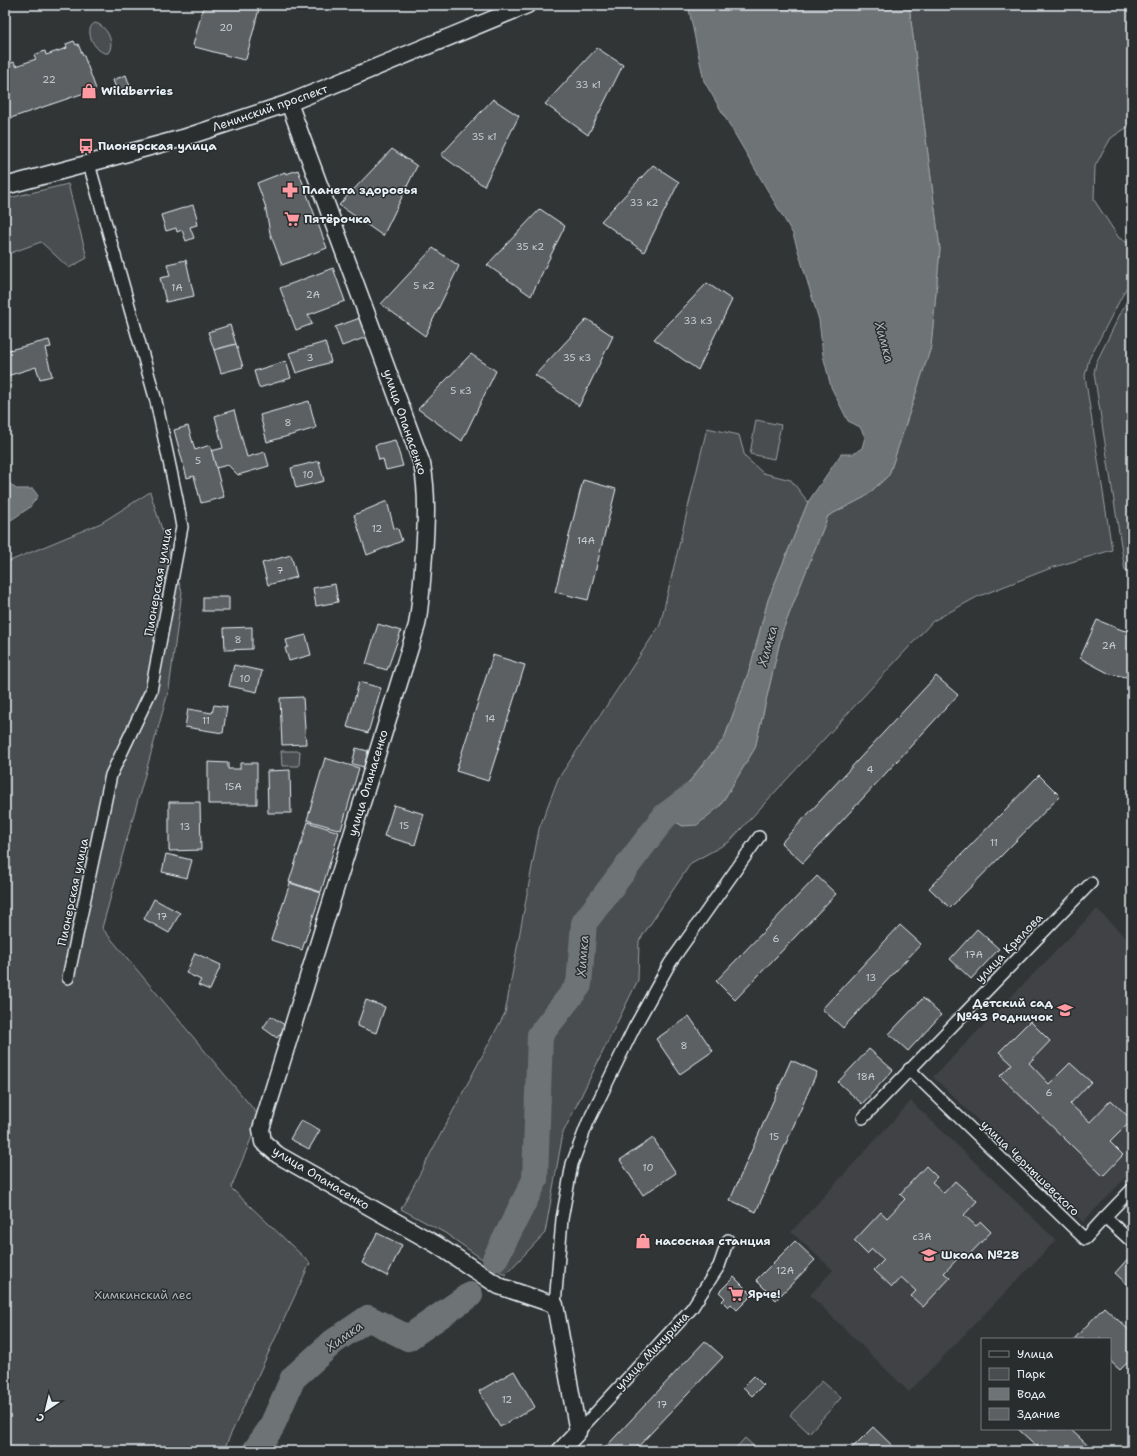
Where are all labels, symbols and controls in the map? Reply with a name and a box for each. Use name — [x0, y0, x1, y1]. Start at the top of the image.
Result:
house number: 20 — [219, 21, 233, 34]
house number: 22 — [42, 73, 56, 86]
house number: 33 к1 — [575, 78, 601, 91]
street label: Ленинский проспект — [210, 80, 331, 135]
shop icon: Wildberries — [80, 82, 98, 100]
place label: Wildberries — [101, 83, 173, 99]
house number: 35 к1 — [471, 130, 497, 143]
bus stop icon: Пионерская улица — [77, 137, 95, 155]
place label: Пионерская улица — [98, 138, 217, 154]
pharmacy icon: Планета здоровья — [281, 181, 299, 199]
place label: Планета здоровья — [302, 182, 417, 198]
house number: 33 к2 — [630, 196, 658, 209]
supermarket icon: Пятёрочка — [283, 210, 301, 228]
place label: Пятёрочка — [304, 211, 372, 227]
house number: 35 к2 — [516, 240, 544, 253]
house number: 5 к2 — [413, 279, 435, 292]
house number: 1А — [171, 281, 183, 294]
house number: 2А — [306, 288, 320, 301]
house number: 33 к3 — [684, 314, 712, 327]
water label: Химка — [871, 319, 898, 365]
house number: 3 — [307, 351, 314, 364]
house number: 35 к3 — [563, 351, 591, 364]
street label: улица Опанасенко — [379, 367, 431, 477]
house number: 5 к3 — [450, 384, 472, 397]
house number: 8 — [285, 416, 292, 429]
house number: 5 — [195, 454, 201, 467]
house number: 10 — [303, 468, 313, 481]
house number: 12 — [372, 522, 382, 535]
street label: Пионерская улица — [141, 526, 175, 637]
house number: 14А — [577, 534, 595, 547]
house number: 7 — [277, 564, 284, 577]
water label: Химка — [753, 624, 781, 670]
house number: 8 — [235, 633, 242, 646]
house number: 2А — [1102, 639, 1116, 652]
house number: 10 — [240, 672, 250, 685]
house number: 14 — [485, 712, 495, 725]
house number: 11 — [202, 714, 210, 727]
street label: улица Опанасенко — [344, 728, 392, 838]
house number: 4 — [867, 763, 874, 776]
house number: 15А — [224, 780, 242, 793]
house number: 15 — [399, 819, 409, 832]
house number: 13 — [180, 820, 190, 833]
street label: Пионерская улица — [54, 836, 92, 947]
house number: 11 — [990, 836, 998, 849]
street label: улица Крылова — [972, 909, 1047, 986]
house number: 17 — [157, 910, 167, 923]
house number: 6 — [773, 932, 780, 945]
water label: Химка — [572, 935, 592, 978]
house number: 17А — [965, 948, 983, 961]
house number: 13 — [866, 971, 876, 984]
place label: Детский сад №43 Родничок — [956, 995, 1054, 1025]
school or university icon: Детский сад №43 Родничок — [1056, 1001, 1074, 1019]
house number: 8 — [681, 1039, 688, 1052]
house number: 18А — [857, 1070, 875, 1083]
house number: 6 — [1046, 1086, 1053, 1099]
street label: улица Чернышевского — [977, 1117, 1083, 1219]
house number: 15 — [769, 1130, 779, 1143]
street label: улица Опанасенко — [269, 1143, 373, 1213]
house number: 10 — [643, 1161, 653, 1174]
house number: с3А — [913, 1230, 931, 1243]
shop icon: насосная станция — [634, 1232, 652, 1250]
place label: насосная станция — [655, 1233, 771, 1249]
school or university icon: Школа №28 — [920, 1246, 938, 1264]
place label: Школа №28 — [941, 1247, 1019, 1263]
house number: 12А — [776, 1264, 794, 1277]
supermarket icon: Ярче! — [727, 1285, 745, 1303]
place label: Ярче! — [748, 1286, 781, 1302]
park label: Химкинский лес — [95, 1287, 191, 1303]
street label: улица Мичурина — [611, 1308, 693, 1394]
water label: Химка — [322, 1317, 366, 1356]
legend — [981, 1338, 1111, 1430]
text: Улица — [1017, 1346, 1054, 1362]
text: Парк — [1017, 1366, 1046, 1382]
text: Вода — [1017, 1386, 1046, 1402]
north arrow — [26, 1390, 66, 1430]
house number: 12 — [502, 1393, 512, 1406]
house number: 17 — [657, 1398, 667, 1411]
text: Здание — [1017, 1406, 1061, 1422]
text: С — [33, 1410, 48, 1426]

